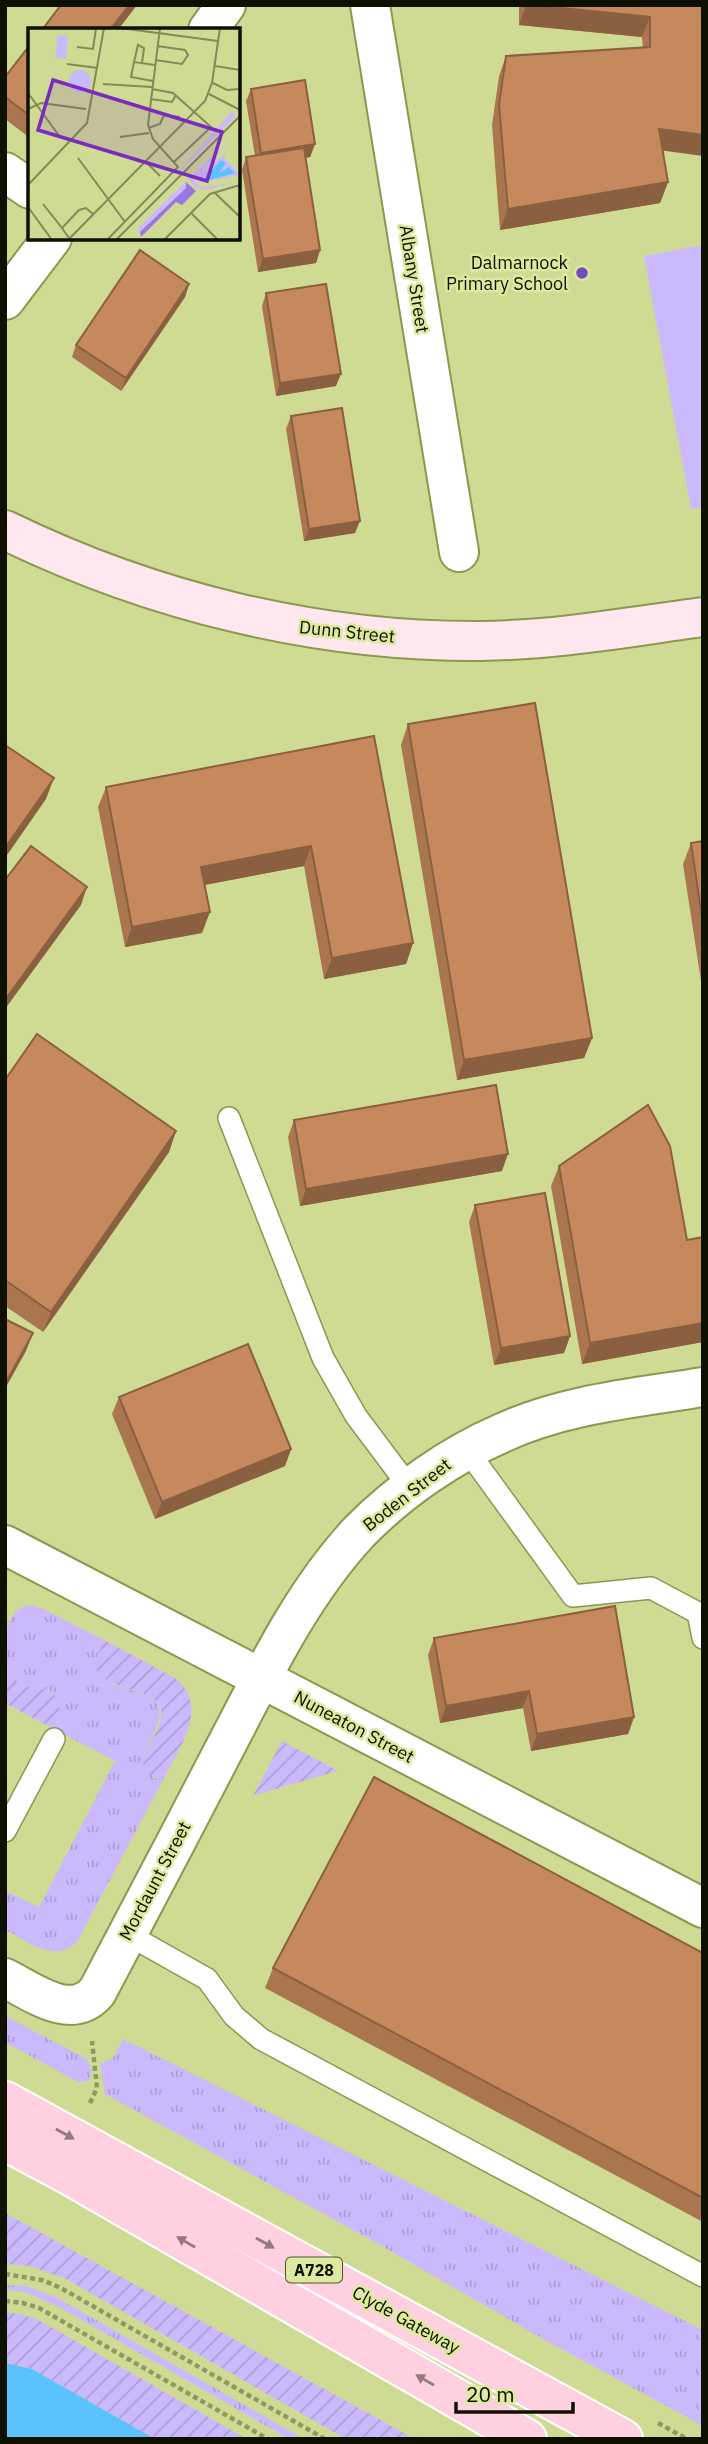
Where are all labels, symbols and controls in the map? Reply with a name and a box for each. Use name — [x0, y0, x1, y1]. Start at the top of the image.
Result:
inset map — [28, 28, 240, 240]
street label: Albany Street — [395, 223, 434, 335]
place label: Dalmarnock Primary School — [446, 251, 569, 295]
marker: Dalmarnock Primary School — [574, 265, 590, 281]
street label: Dunn Street — [298, 615, 396, 648]
street label: Boden Street — [358, 1453, 456, 1536]
street label: Nuneaton Street — [290, 1685, 418, 1768]
street label: Mordaunt Street — [114, 1817, 196, 1944]
one-way arrow — [55, 2128, 75, 2140]
one-way arrow — [176, 2236, 195, 2248]
one-way arrow — [255, 2237, 275, 2249]
road number: A728 — [286, 2258, 342, 2282]
street label: Clyde Gateway — [348, 2280, 464, 2359]
scale bar — [456, 2370, 573, 2414]
one-way arrow — [416, 2374, 435, 2386]
text: 20 m — [466, 2380, 515, 2408]

